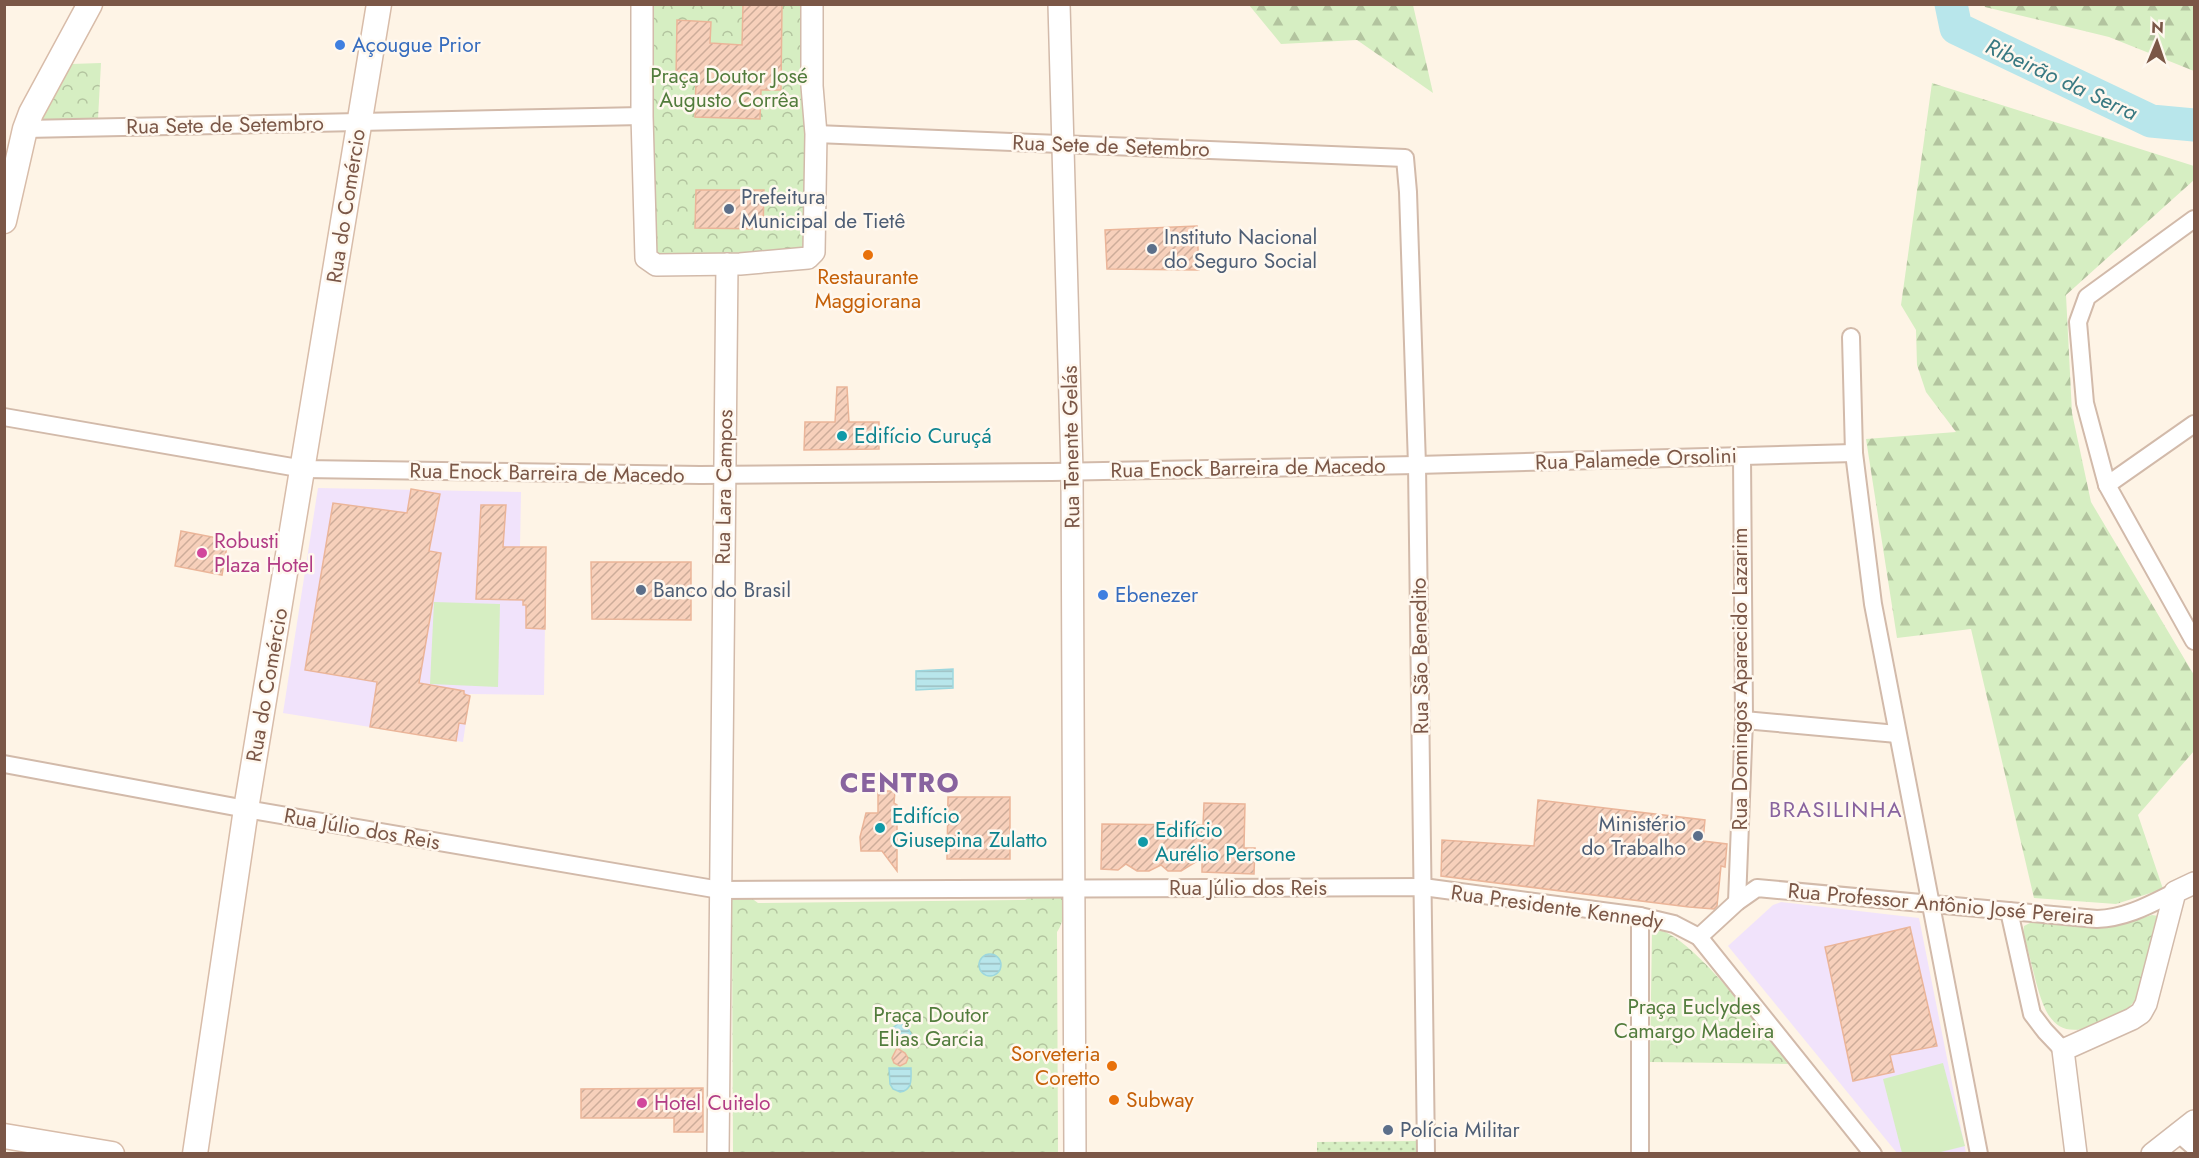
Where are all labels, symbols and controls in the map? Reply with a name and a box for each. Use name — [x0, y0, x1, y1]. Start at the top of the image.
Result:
north arrow — [2127, 12, 2187, 72]
text: N — [2151, 16, 2164, 39]
place label: Açougue Prior — [352, 30, 482, 60]
water label: Ribeirão da Serra — [1981, 30, 2143, 128]
marker: Açougue Prior — [333, 38, 347, 52]
park label: Praça Doutor José Augusto Corrêa — [650, 61, 808, 115]
street label: Rua Sete de Setembro — [126, 108, 324, 142]
street label: Rua do Comércio — [319, 127, 373, 285]
street label: Rua Sete de Setembro — [1012, 128, 1210, 164]
place label: Prefeitura Municipal de Tietê — [741, 182, 905, 236]
marker: Prefeitura Municipal de Tietê — [722, 202, 736, 216]
place label: Instituto Nacional do Seguro Social — [1164, 222, 1317, 276]
marker: Instituto Nacional do Seguro Social — [1145, 242, 1159, 256]
marker: Restaurante Maggiorana — [861, 248, 875, 262]
place label: Restaurante Maggiorana — [815, 262, 921, 316]
street label: Rua Tenente Gelás — [1055, 365, 1087, 529]
street label: Rua Lara Campos — [708, 409, 740, 565]
place label: Edifício Curuçá — [854, 421, 992, 451]
marker: Edifício Curuçá — [835, 429, 849, 443]
street label: Rua Palamede Orsolini — [1535, 440, 1737, 478]
street label: Rua Enock Barreira de Macedo — [1110, 451, 1386, 485]
street label: Rua Enock Barreira de Macedo — [409, 456, 685, 490]
place label: Robusti Plaza Hotel — [214, 526, 314, 580]
street label: Rua Domingos Aparecido Lazarim — [1725, 527, 1755, 831]
marker: Robusti Plaza Hotel — [195, 546, 209, 560]
place label: Banco do Brasil — [653, 575, 791, 605]
street label: Rua São Benedito — [1404, 577, 1436, 735]
place label: Ebenezer — [1115, 580, 1199, 610]
marker: Banco do Brasil — [634, 583, 648, 597]
marker: Ebenezer — [1096, 588, 1110, 602]
street label: Rua do Comércio — [239, 606, 295, 764]
district label: CENTRO — [840, 763, 960, 802]
district label: BRASILINHA — [1769, 793, 1903, 825]
street label: Rua Júlio dos Reis — [282, 801, 442, 857]
place label: Edifício Giusepina Zulatto — [892, 801, 1047, 855]
place label: Ministério do Trabalho — [1581, 809, 1686, 863]
place label: Edifício Aurélio Persone — [1155, 815, 1296, 869]
marker: Edifício Giusepina Zulatto — [873, 821, 887, 835]
marker: Ministério do Trabalho — [1691, 829, 1705, 843]
marker: Edifício Aurélio Persone — [1136, 835, 1150, 849]
street label: Rua Júlio dos Reis — [1169, 873, 1327, 903]
street label: Rua Professor Antônio José Pereira — [1787, 876, 2095, 932]
street label: Rua Presidente Kennedy — [1449, 877, 1666, 937]
park label: Praça Euclydes Camargo Madeira — [1614, 992, 1774, 1046]
park label: Praça Doutor Elias Garcia — [873, 1000, 989, 1054]
place label: Sorveteria Coretto — [1011, 1039, 1100, 1093]
marker: Sorveteria Coretto — [1105, 1059, 1119, 1073]
place label: Subway — [1126, 1085, 1194, 1115]
place label: Hotel Cuitelo — [654, 1088, 771, 1118]
marker: Subway — [1107, 1093, 1121, 1107]
marker: Hotel Cuitelo — [635, 1096, 649, 1110]
place label: Polícia Militar — [1400, 1115, 1520, 1145]
marker: Polícia Militar — [1381, 1123, 1395, 1137]

